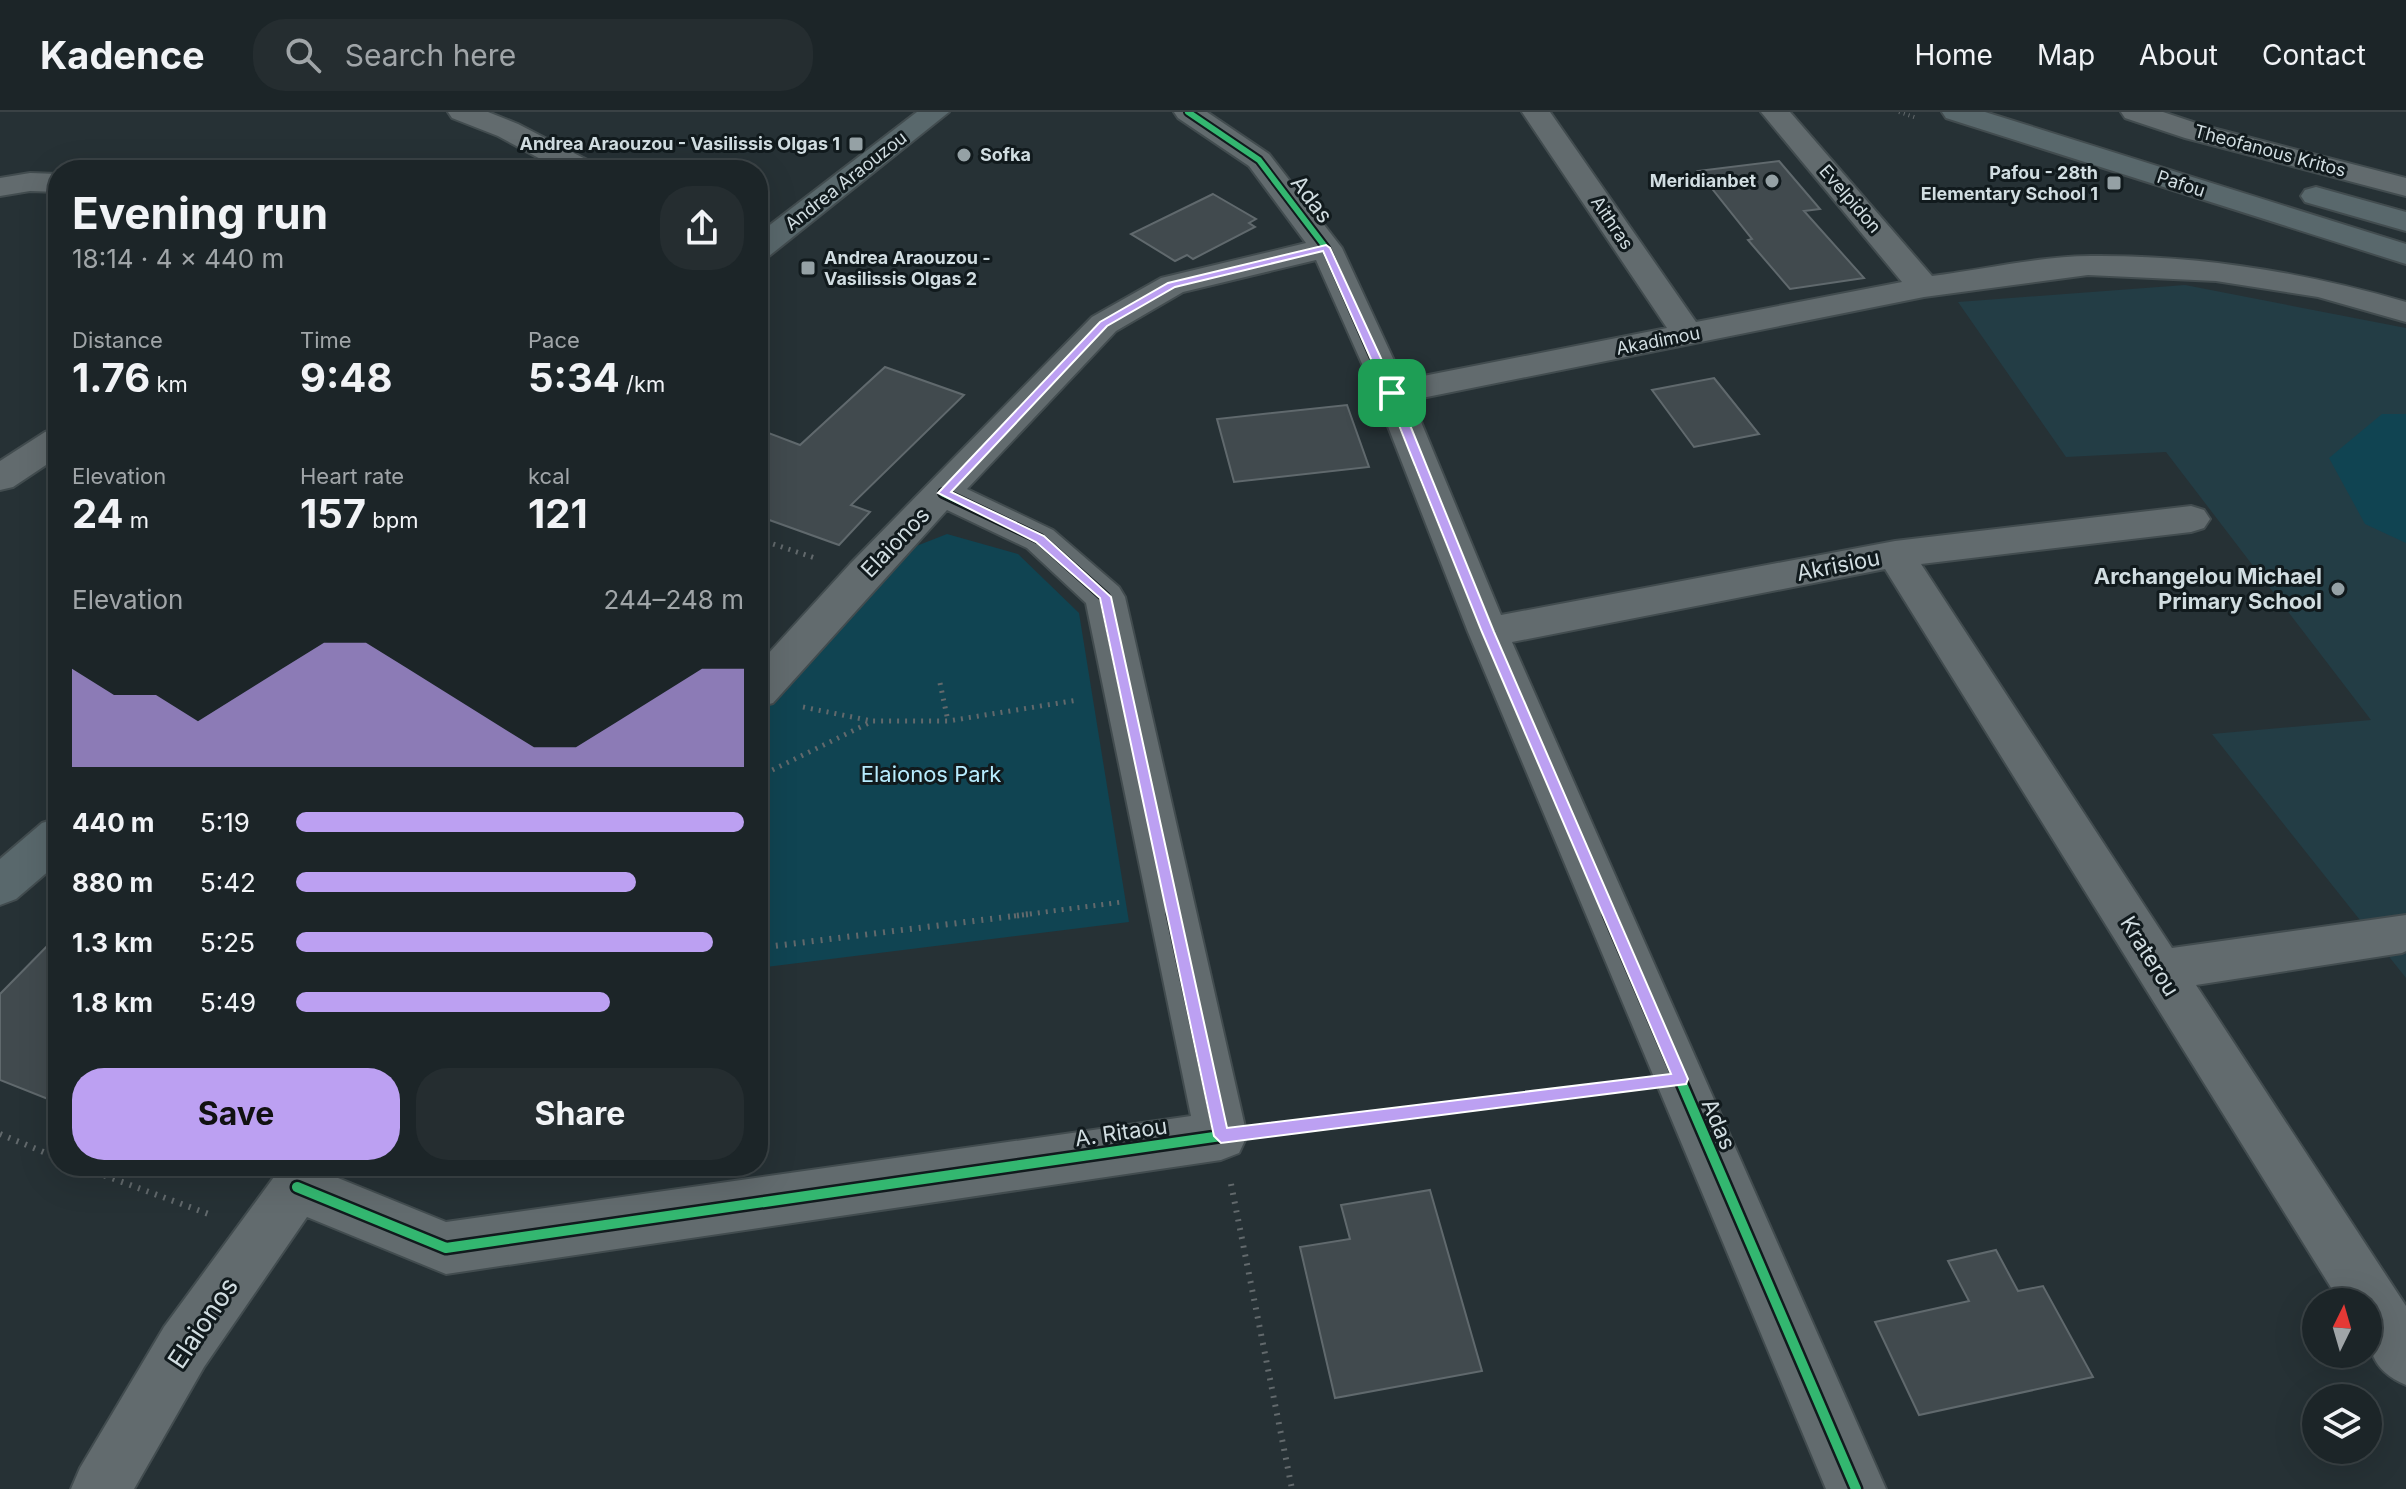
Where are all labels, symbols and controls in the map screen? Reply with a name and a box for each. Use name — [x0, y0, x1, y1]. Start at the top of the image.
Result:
search box — [253, 19, 813, 91]
text: Kadence — [40, 32, 205, 78]
icon: search — [281, 33, 325, 77]
text: Search here — [345, 37, 516, 73]
text: Home — [1914, 38, 1993, 72]
text: Map — [2037, 38, 2095, 72]
text: About — [2139, 38, 2218, 72]
text: Contact — [2262, 38, 2366, 72]
street label: Theofanous Kritos — [2192, 120, 2348, 181]
street label: Andrea Araouzou — [781, 127, 911, 235]
place label: Andrea Araouzou - Vasilissis Olgas 1 — [520, 133, 840, 154]
marker: Andrea Araouzou - Vasilissis Olgas 1 — [847, 135, 865, 153]
place label: Sofka — [980, 144, 1031, 165]
marker: Sofka — [955, 146, 973, 164]
street label: Evelpidon — [1815, 160, 1886, 237]
place label: Pafou - 28th Elementary School 1 — [1921, 162, 2098, 204]
street label: Pafou — [2155, 166, 2208, 201]
street label: Adas — [1286, 170, 1338, 228]
place label: Meridianbet — [1650, 170, 1756, 191]
marker: Meridianbet — [1763, 172, 1781, 190]
marker: Pafou - 28th Elementary School 1 — [2105, 174, 2123, 192]
text: Evening run — [72, 186, 328, 240]
button: share — [660, 186, 744, 270]
street label: Aithras — [1587, 192, 1638, 253]
text: 18:14 · 4 × 440 m — [72, 243, 284, 274]
place label: Andrea Araouzou - Vasilissis Olgas 2 — [824, 247, 991, 289]
marker: Andrea Araouzou - Vasilissis Olgas 2 — [799, 259, 817, 277]
street label: Akadimou — [1614, 322, 1702, 359]
text: Distance — [72, 327, 163, 353]
text: Time — [300, 327, 352, 353]
text: Pace — [528, 327, 580, 353]
text: 1.76 — [72, 353, 150, 402]
text: 9:48 — [300, 353, 392, 402]
text: 5:34 — [528, 353, 620, 402]
pin — [1358, 359, 1426, 427]
text: km — [150, 371, 188, 397]
text: /km — [620, 371, 665, 397]
icon: arrive — [1370, 371, 1414, 415]
text: Elevation — [72, 463, 166, 489]
text: Heart rate — [300, 463, 404, 489]
text: kcal — [528, 463, 570, 489]
text: 24 — [72, 489, 124, 538]
text: 157 — [300, 489, 366, 538]
text: 121 — [528, 489, 588, 538]
street label: Elaionos — [855, 502, 935, 582]
text: m — [124, 507, 149, 533]
text: bpm — [366, 507, 418, 533]
street label: Akrisiou — [1794, 544, 1882, 586]
place label: Archangelou Michael Primary School — [2094, 563, 2322, 614]
marker: Archangelou Michael Primary School — [2329, 580, 2347, 598]
text: Elevation — [72, 584, 183, 615]
text: 244–248 m — [604, 584, 744, 615]
park label: Elaionos Park — [861, 761, 1001, 787]
text: 440 m — [72, 807, 155, 838]
text: 5:19 — [200, 807, 250, 838]
text: 880 m — [72, 867, 153, 898]
text: 5:42 — [200, 867, 256, 898]
street label: Kraterou — [2115, 911, 2185, 1001]
text: 1.3 km — [72, 927, 153, 958]
text: 5:25 — [200, 927, 255, 958]
text: 1.8 km — [72, 987, 153, 1018]
text: 5:49 — [200, 987, 256, 1018]
button: Save — [72, 1068, 400, 1160]
button: Share — [416, 1068, 744, 1160]
street label: Adas — [1697, 1095, 1741, 1153]
street label: A. Ritaou — [1073, 1113, 1169, 1151]
street label: Elaionos — [161, 1271, 244, 1374]
north arrow — [2302, 1288, 2382, 1368]
map controls — [2302, 1288, 2382, 1464]
button: layers — [2302, 1384, 2382, 1464]

